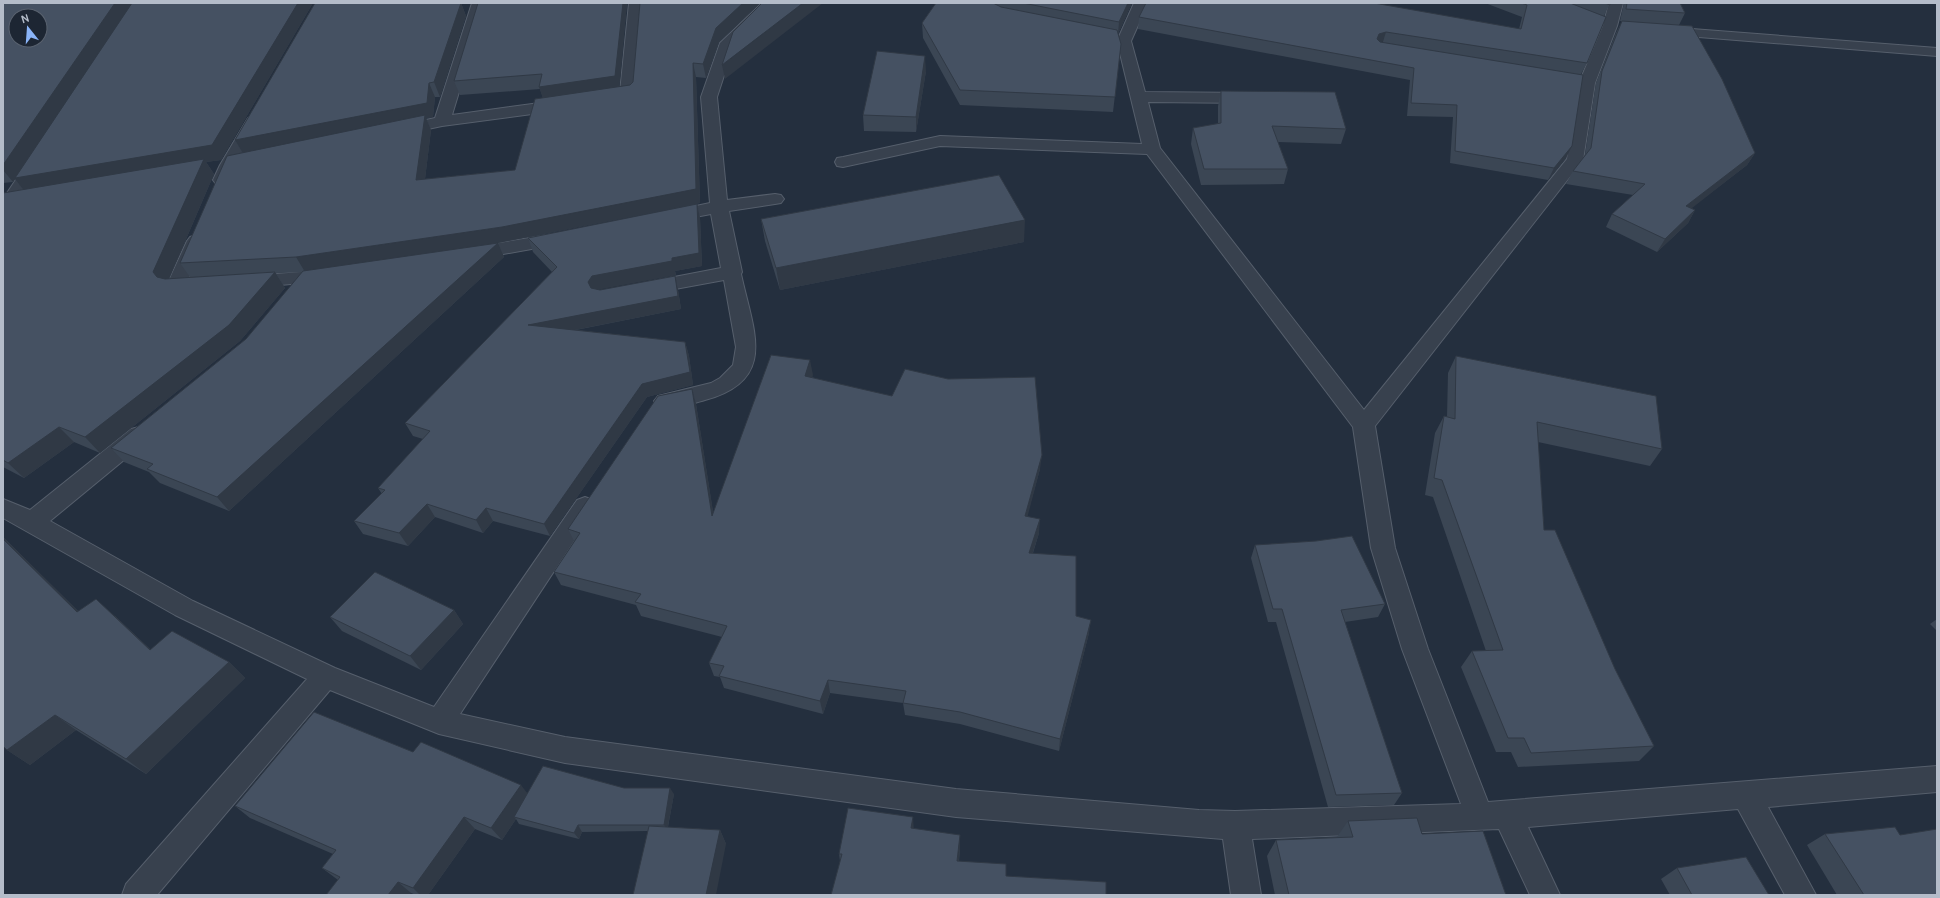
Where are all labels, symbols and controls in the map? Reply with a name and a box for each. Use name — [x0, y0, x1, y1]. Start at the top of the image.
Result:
north arrow — [8, 8, 48, 48]
text: N — [19, 11, 31, 26]

